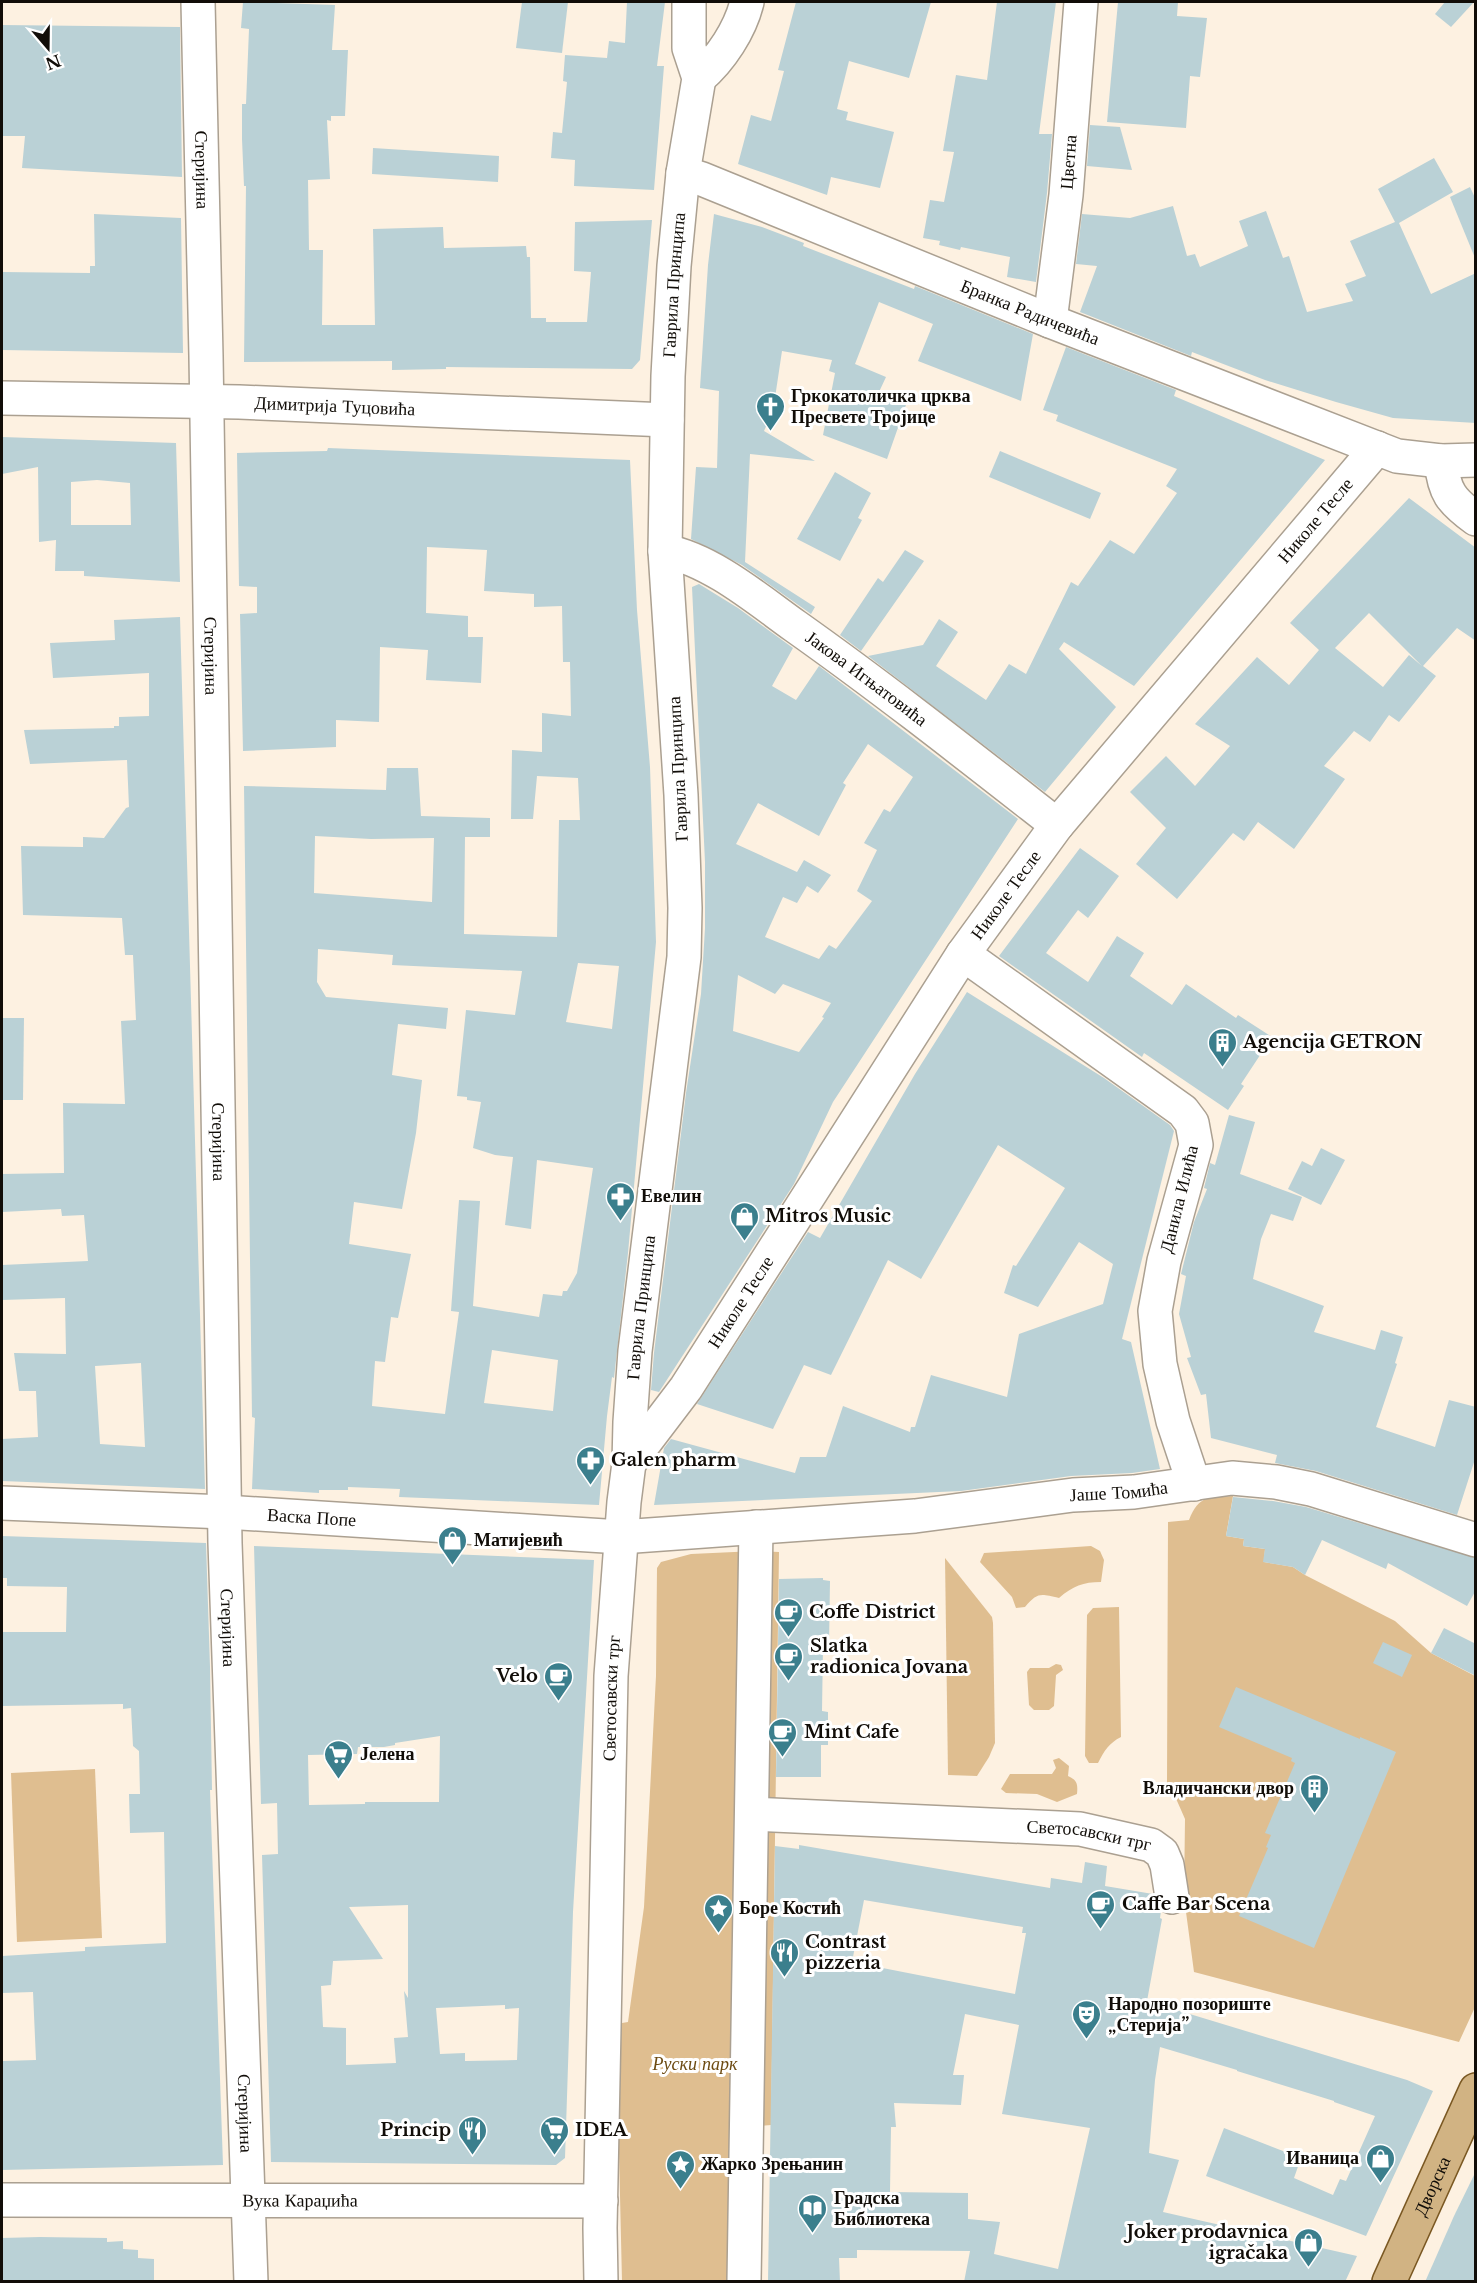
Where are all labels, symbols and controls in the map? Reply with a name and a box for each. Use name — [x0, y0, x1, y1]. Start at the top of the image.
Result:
north arrow — [18, 18, 78, 78]
text: N — [43, 50, 64, 74]
street label: Стеријина — [190, 130, 214, 209]
street label: Цветна — [1055, 134, 1082, 190]
street label: Гаврила Принципа — [658, 211, 690, 358]
street label: Бранка Радичевића — [957, 275, 1103, 350]
place label: Гркокатоличка црква Пресвете Тројице — [791, 385, 970, 428]
church icon: Гркокатоличка црква Пресвете Тројице — [754, 390, 786, 432]
street label: Димитрија Туцовића — [254, 392, 416, 420]
street label: Николе Тесле — [1273, 473, 1358, 568]
street label: Стеријина — [199, 616, 222, 695]
street label: Јакова Игњатовића — [801, 626, 932, 731]
street label: Гаврила Принципа — [663, 696, 693, 842]
street label: Николе Тесле — [966, 846, 1046, 944]
building icon: Agencija GETRON — [1206, 1026, 1238, 1068]
place label: Agencija GETRON — [1242, 1031, 1422, 1053]
street label: Стеријина — [207, 1102, 230, 1181]
street label: Данила Илића — [1155, 1143, 1203, 1255]
pharmacy icon: Евелин — [604, 1180, 636, 1222]
place label: Евелин — [641, 1185, 702, 1207]
shop icon: Mitros Music — [728, 1200, 760, 1242]
place label: Mitros Music — [765, 1205, 891, 1227]
street label: Гаврила Принципа — [622, 1234, 660, 1381]
street label: Николе Тесле — [703, 1252, 778, 1352]
pharmacy icon: Galen pharm — [574, 1444, 606, 1486]
place label: Galen pharm — [611, 1449, 737, 1471]
street label: Јаше Томића — [1069, 1476, 1169, 1506]
street label: Васка Попе — [266, 1504, 357, 1531]
shop icon: Матијевић — [437, 1524, 469, 1566]
place label: Матијевић — [474, 1529, 563, 1551]
street label: Стеријина — [216, 1588, 240, 1667]
cafe icon: Coffe District — [772, 1596, 804, 1638]
place label: Coffe District — [809, 1601, 936, 1623]
street label: Светосавски трг — [598, 1634, 625, 1761]
place label: Slatka radionica Jovana — [810, 1635, 969, 1678]
cafe icon: Slatka radionica Jovana — [773, 1640, 805, 1682]
cafe icon: Velo — [543, 1660, 575, 1702]
place label: Velo — [495, 1665, 538, 1687]
cafe icon: Mint Cafe — [767, 1716, 799, 1758]
place label: Mint Cafe — [804, 1721, 899, 1743]
supermarket icon: Јелена — [323, 1738, 355, 1780]
place label: Јелена — [360, 1743, 414, 1765]
building icon: Владичански двор — [1299, 1772, 1331, 1814]
place label: Владичански двор — [1143, 1777, 1294, 1799]
street label: Светосавски трг — [1026, 1816, 1153, 1856]
cafe icon: Caffe Bar Scena — [1085, 1888, 1117, 1930]
place icon: Боре Костић — [702, 1892, 734, 1934]
place label: Caffe Bar Scena — [1122, 1893, 1271, 1915]
place label: Боре Костић — [739, 1897, 841, 1919]
place label: Contrast pizzeria — [805, 1931, 886, 1974]
restaurant icon: Contrast pizzeria — [768, 1936, 800, 1978]
place label: Народно позориште „Стерија” — [1108, 1993, 1271, 2036]
theatre icon: Народно позориште „Стерија” — [1071, 1998, 1103, 2040]
park label: Руски парк — [652, 2053, 738, 2075]
street label: Стеријина — [233, 2074, 257, 2153]
restaurant icon: Princip — [456, 2114, 488, 2156]
supermarket icon: IDEA — [538, 2114, 570, 2156]
place label: Princip — [380, 2119, 451, 2141]
place label: IDEA — [575, 2119, 629, 2141]
shop icon: Иваница — [1364, 2142, 1396, 2184]
place label: Иваница — [1286, 2147, 1359, 2169]
place icon: Жарко Зрењанин — [664, 2148, 696, 2190]
place label: Жарко Зрењанин — [701, 2153, 843, 2175]
street label: Дворска — [1409, 2153, 1455, 2220]
place label: Градска Библиотека — [834, 2187, 930, 2230]
street label: Вука Караџића — [242, 2189, 358, 2212]
library icon: Градска Библиотека — [797, 2192, 829, 2234]
place label: Joker prodavnica igračaka — [1123, 2221, 1289, 2264]
shop icon: Joker prodavnica igračaka — [1293, 2226, 1325, 2268]

